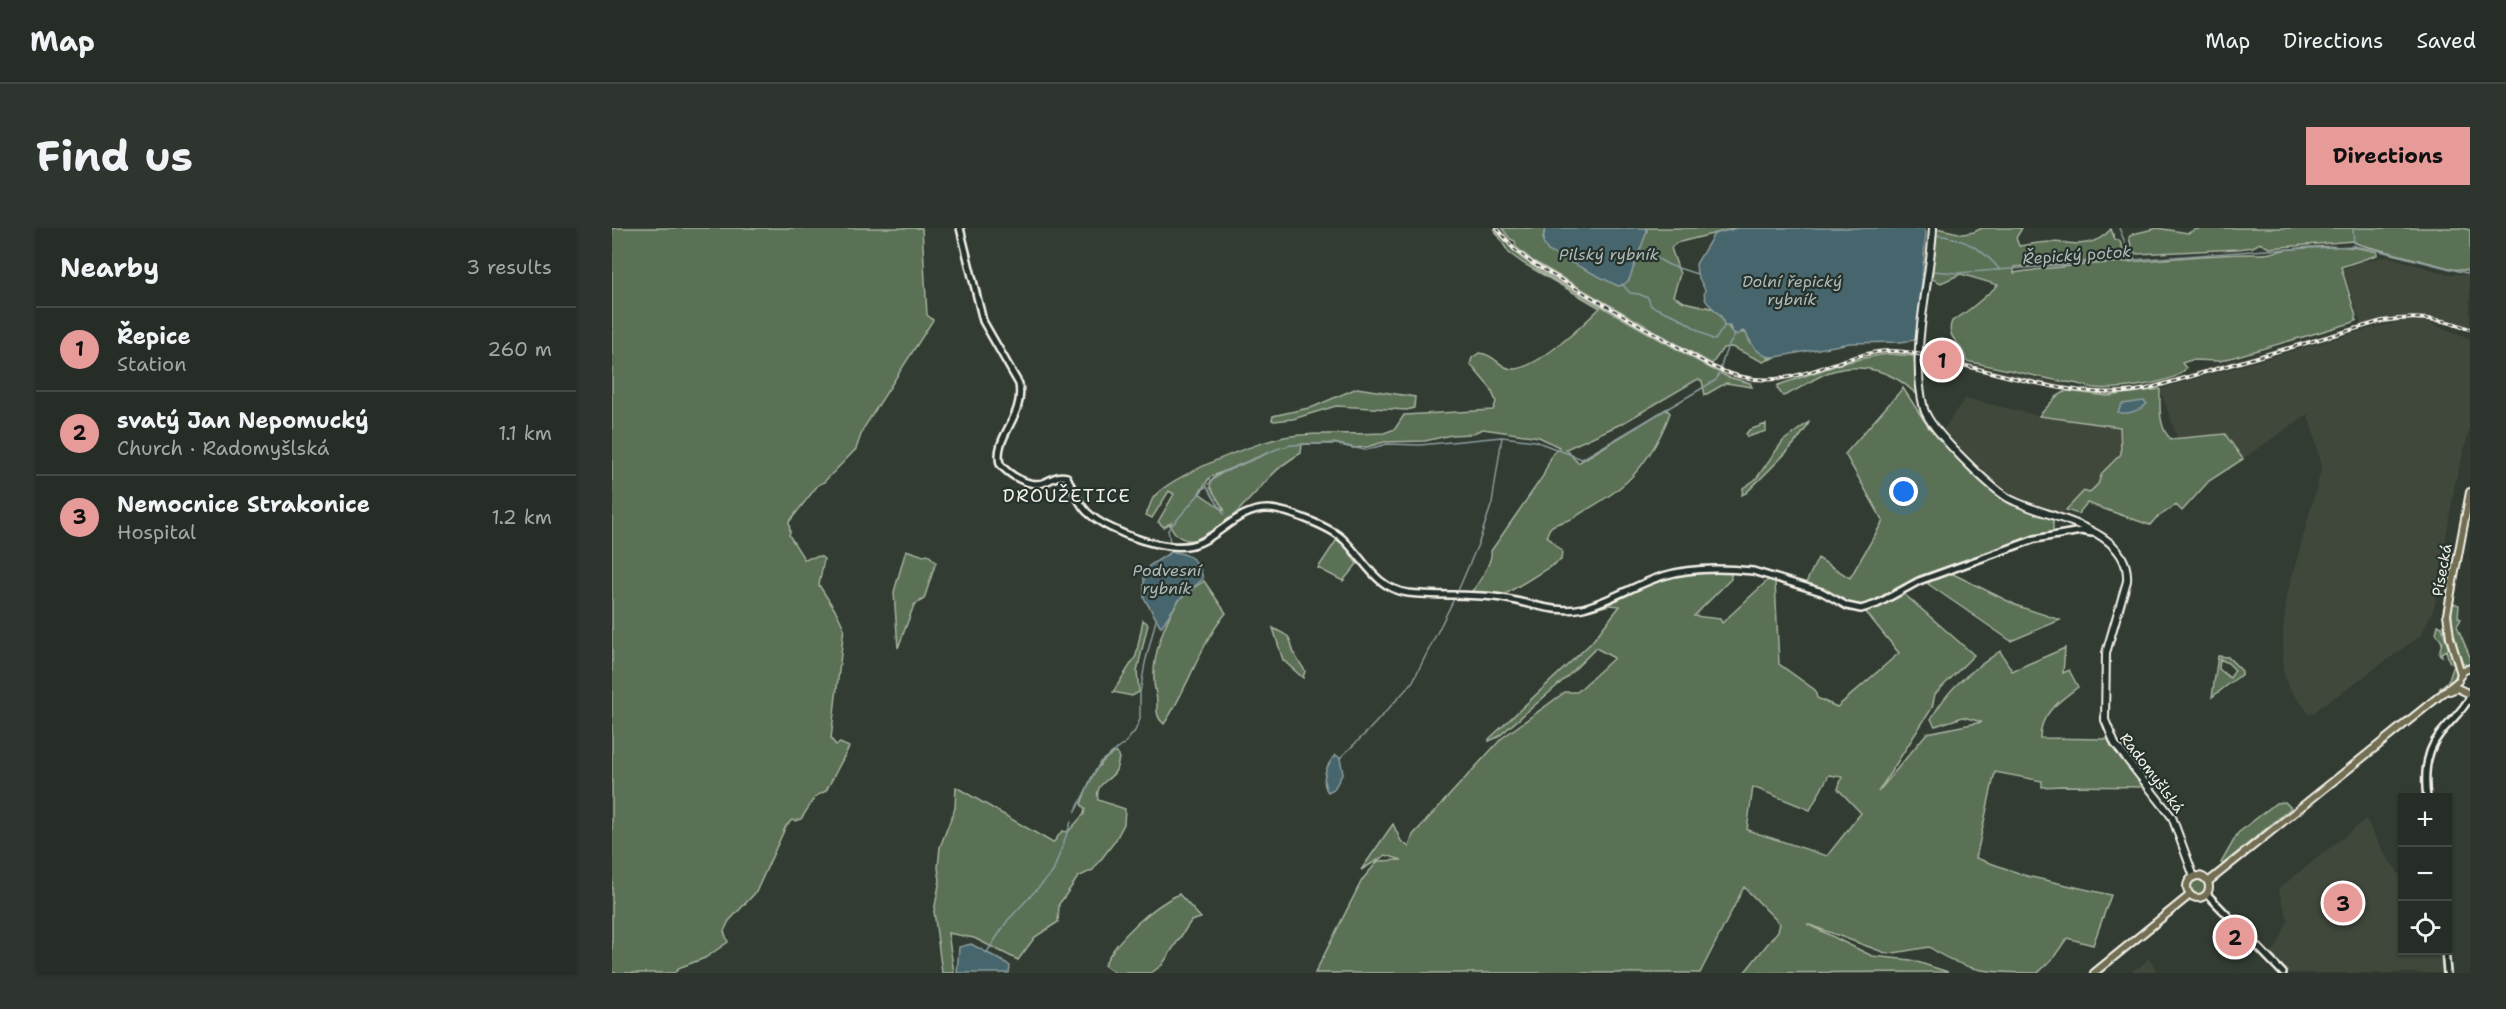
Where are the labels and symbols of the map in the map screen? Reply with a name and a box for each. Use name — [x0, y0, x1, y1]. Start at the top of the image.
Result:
water label: Řepický potok — [2022, 241, 2132, 269]
water label: Pilský rybník — [1559, 244, 1659, 265]
water label: Dolní řepický rybník — [1742, 271, 1842, 310]
pin: 1 — [1922, 338, 1962, 382]
your location — [1889, 477, 1918, 506]
district label: DROUŽETICE — [1003, 484, 1131, 508]
street label: Písecká — [2428, 542, 2457, 598]
water label: Podvesní rybník — [1133, 560, 1203, 599]
street label: Radomyšlská — [2115, 729, 2189, 818]
pin: 3 — [2324, 880, 2362, 926]
pin: 2 — [2216, 914, 2254, 960]

